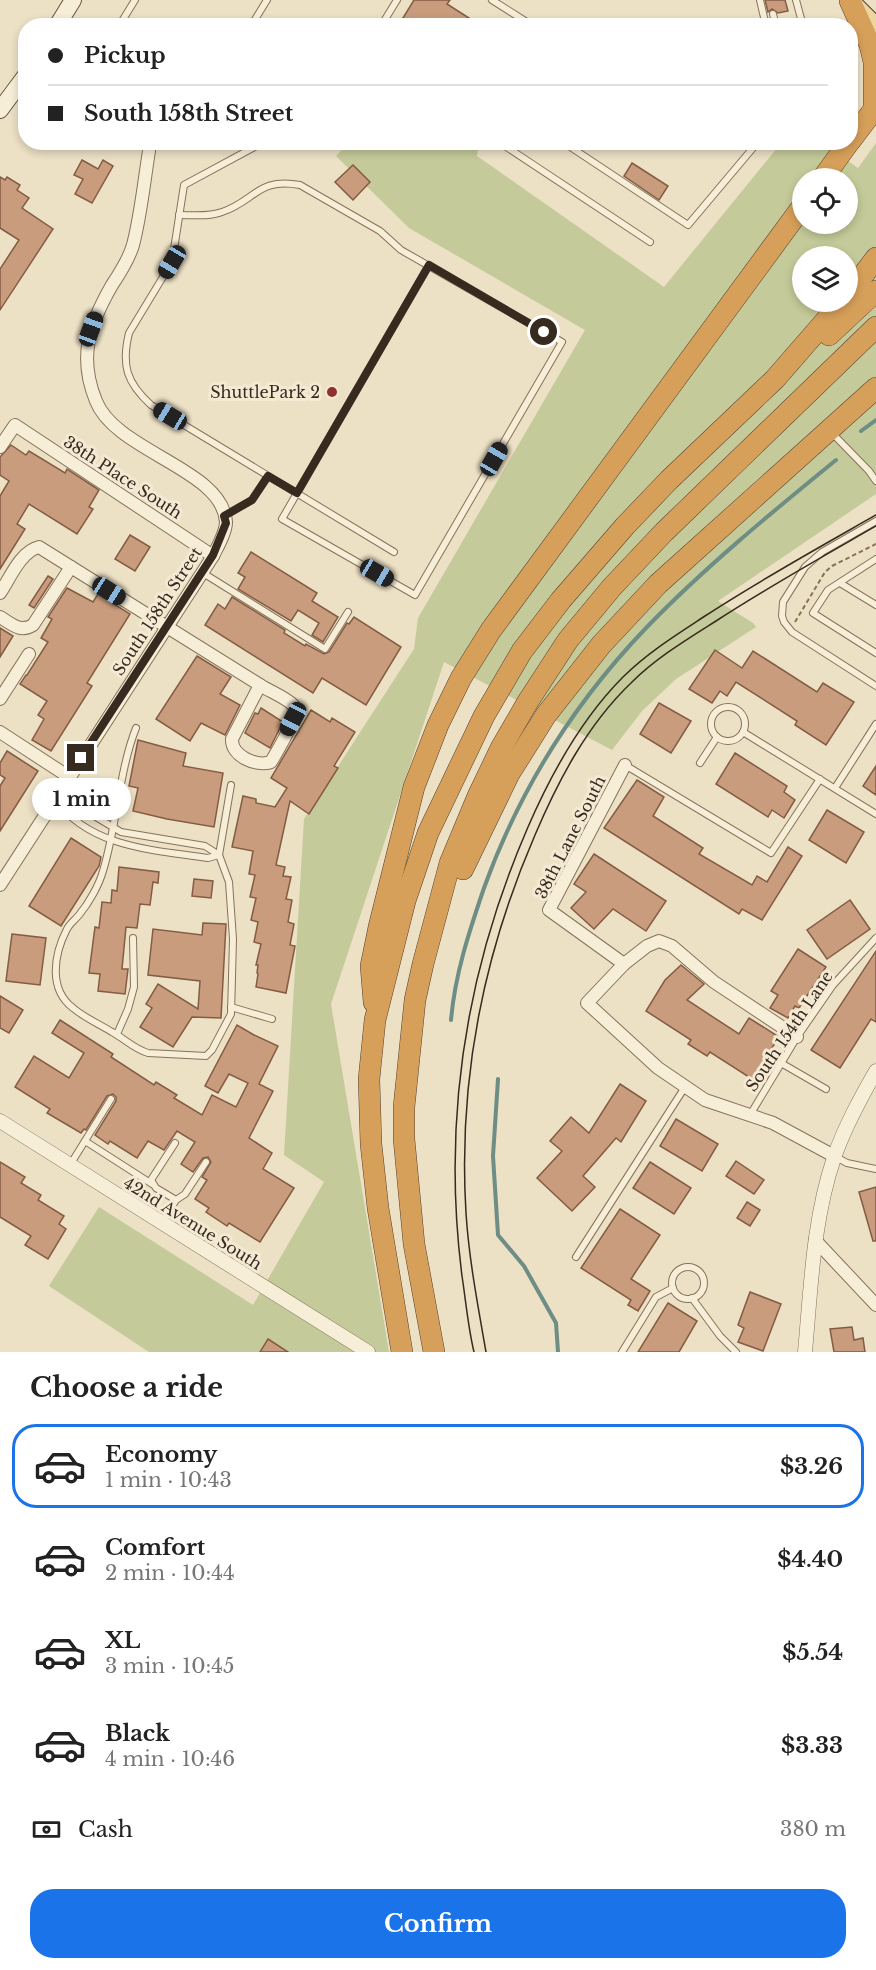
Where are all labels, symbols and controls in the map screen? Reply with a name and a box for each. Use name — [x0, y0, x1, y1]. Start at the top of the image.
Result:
text: Pickup — [84, 42, 166, 69]
text: South 158th Street — [84, 100, 293, 127]
map controls — [792, 168, 858, 312]
button: locate — [792, 168, 858, 234]
car — [155, 242, 189, 282]
button: layers — [792, 246, 858, 312]
car — [76, 309, 106, 349]
route start — [530, 318, 557, 345]
place label: ShuttlePark 2 — [210, 382, 320, 402]
marker: ShuttlePark 2 — [325, 385, 339, 399]
car — [150, 399, 190, 433]
street label: 38th Place South — [60, 431, 186, 523]
car — [477, 439, 511, 479]
street label: South 158th Street — [108, 543, 206, 679]
car — [357, 556, 397, 590]
car — [89, 574, 129, 608]
car — [277, 699, 309, 739]
route end — [67, 744, 94, 771]
street label: 38th Lane South — [530, 772, 610, 902]
callout: 1 min — [32, 779, 130, 821]
text: 1 min — [53, 787, 110, 811]
street label: South 154th Lane — [741, 967, 837, 1095]
street label: 42nd Avenue South — [120, 1172, 266, 1274]
text: Choose a ride — [30, 1371, 223, 1404]
icon: car — [33, 1439, 87, 1493]
text: Economy — [105, 1441, 217, 1468]
text: $3.26 — [780, 1453, 843, 1480]
text: 1 min · 10:43 — [105, 1468, 232, 1492]
icon: car — [33, 1532, 87, 1586]
text: Comfort — [105, 1534, 205, 1561]
text: $4.40 — [777, 1546, 843, 1573]
text: 2 min · 10:44 — [105, 1561, 235, 1585]
icon: car — [33, 1625, 87, 1679]
text: XL — [105, 1627, 140, 1654]
text: $5.54 — [782, 1639, 843, 1666]
text: 3 min · 10:45 — [105, 1654, 234, 1678]
icon: car — [33, 1718, 87, 1772]
text: Black — [105, 1720, 170, 1747]
text: $3.33 — [781, 1732, 843, 1759]
text: 4 min · 10:46 — [105, 1747, 235, 1771]
icon: cash — [30, 1813, 63, 1846]
text: Cash — [78, 1816, 133, 1843]
text: 380 m — [780, 1817, 846, 1841]
button: Confirm — [30, 1889, 846, 1958]

